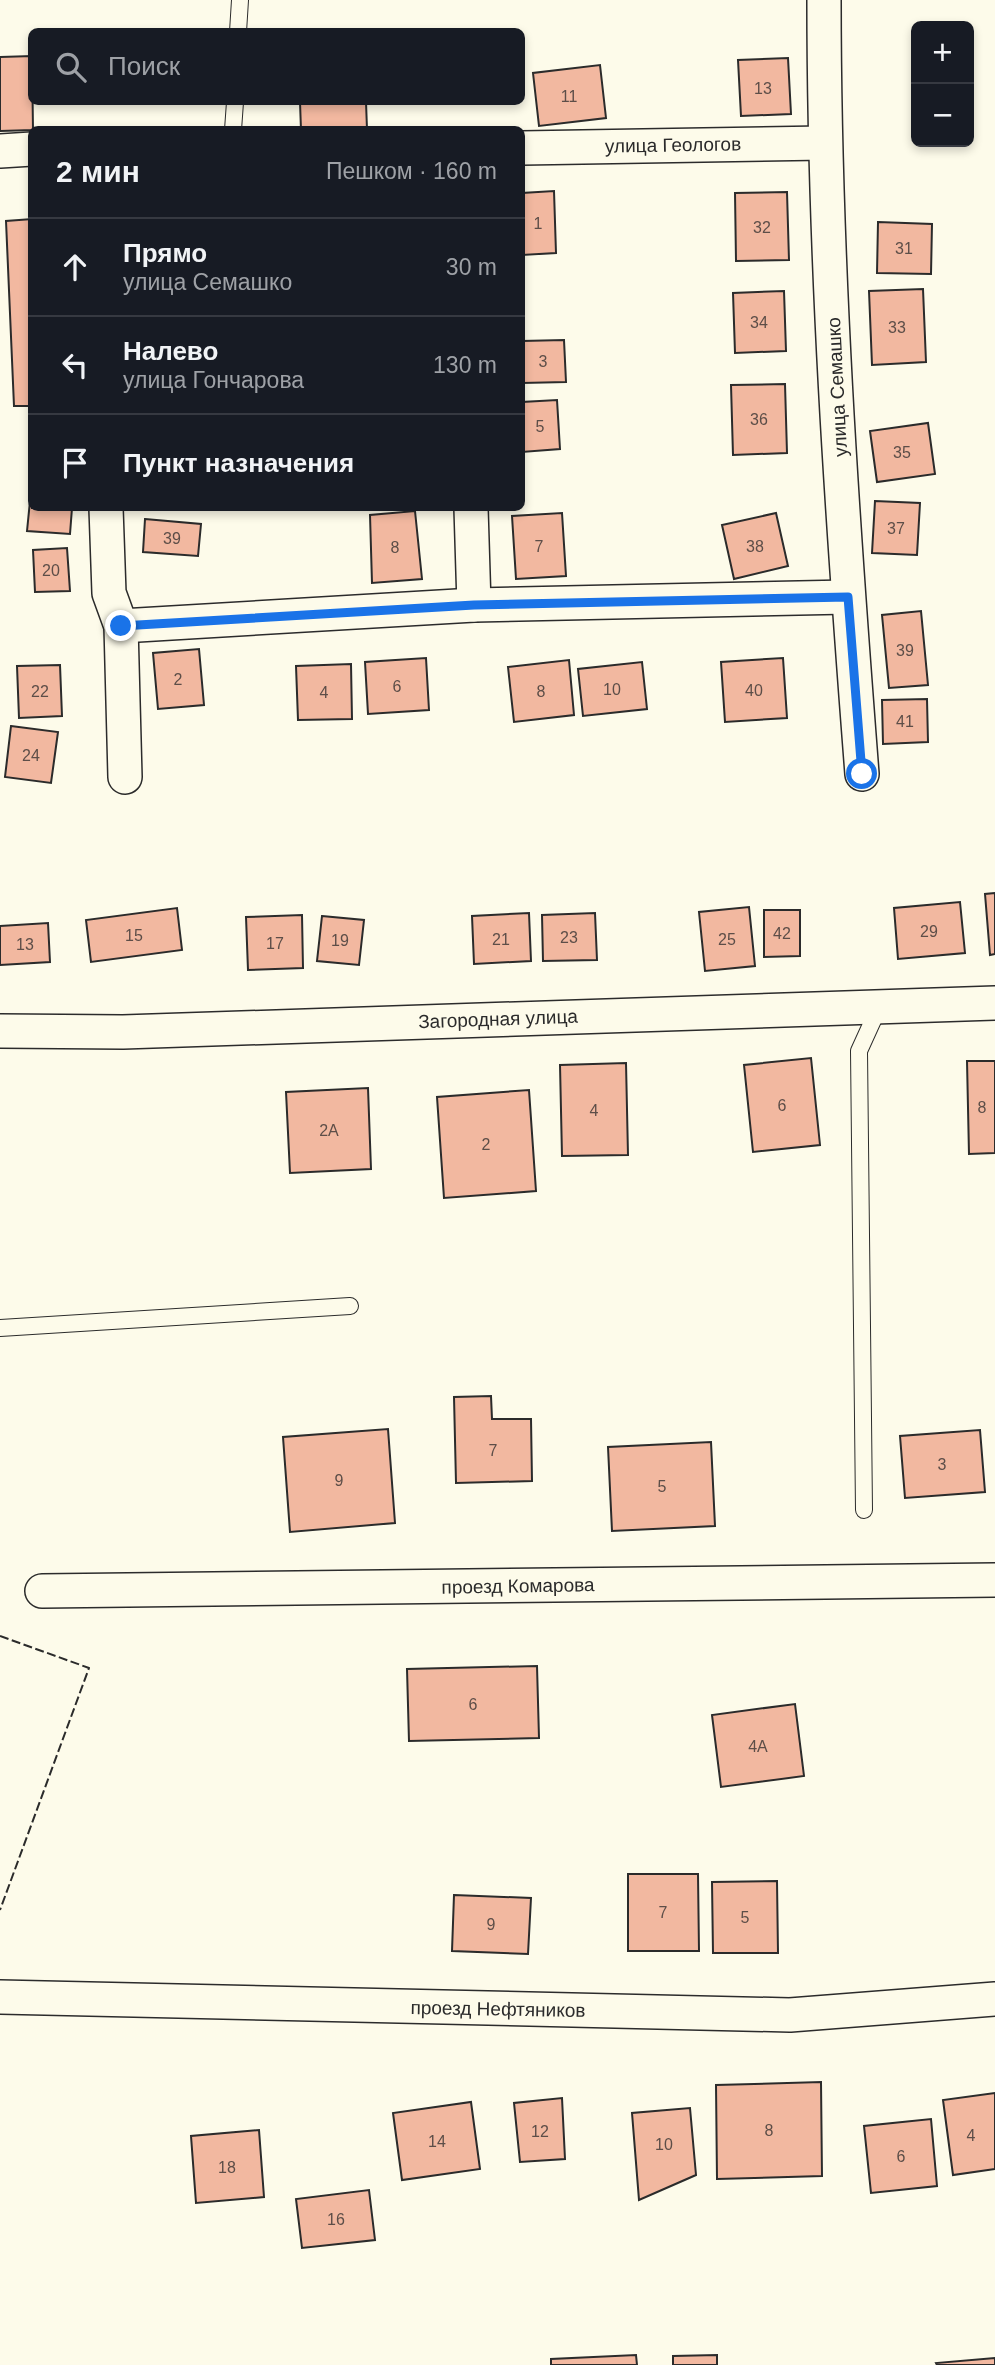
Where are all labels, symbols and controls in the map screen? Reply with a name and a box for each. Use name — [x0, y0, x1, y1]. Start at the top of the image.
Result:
map controls — [911, 21, 974, 147]
button: + — [911, 21, 974, 84]
search box — [28, 28, 525, 105]
icon: search — [52, 48, 90, 86]
text: Поиск — [108, 51, 180, 81]
house number: 13 — [754, 80, 772, 97]
button: − — [911, 84, 974, 147]
house number: 11 — [561, 88, 577, 105]
street label: улица Геологов — [605, 133, 741, 157]
text: 2 мин — [56, 155, 140, 188]
text: Пешком · 160 m — [326, 158, 497, 184]
house number: 1 — [534, 215, 543, 232]
house number: 32 — [753, 219, 771, 236]
text: Прямо — [123, 238, 207, 268]
house number: 31 — [895, 240, 913, 257]
icon: ahead — [56, 248, 94, 286]
text: 30 m — [446, 254, 497, 280]
text: улица Семашко — [123, 269, 292, 295]
house number: 34 — [750, 314, 768, 331]
street label: улица Семашко — [823, 317, 851, 457]
house number: 33 — [888, 319, 906, 336]
text: Налево — [123, 336, 218, 366]
icon: left — [56, 346, 94, 384]
text: 130 m — [433, 352, 497, 378]
house number: 3 — [539, 353, 548, 370]
text: улица Гончарова — [123, 367, 304, 393]
house number: 36 — [750, 411, 768, 428]
house number: 5 — [536, 418, 545, 435]
icon: arrive — [56, 444, 94, 482]
house number: 35 — [893, 444, 911, 461]
text: Пункт назначения — [123, 448, 354, 478]
house number: 37 — [887, 520, 905, 537]
house number: 39 — [163, 530, 181, 547]
house number: 7 — [535, 538, 544, 555]
house number: 38 — [746, 538, 764, 555]
house number: 8 — [391, 539, 400, 556]
house number: 20 — [42, 562, 60, 579]
route end — [105, 610, 136, 641]
house number: 39 — [896, 642, 914, 659]
house number: 2 — [174, 671, 183, 688]
house number: 6 — [393, 678, 402, 695]
house number: 10 — [603, 681, 621, 698]
house number: 40 — [745, 682, 763, 699]
house number: 22 — [31, 683, 49, 700]
house number: 8 — [537, 683, 546, 700]
house number: 4 — [320, 684, 329, 701]
house number: 41 — [896, 713, 914, 730]
house number: 24 — [22, 747, 40, 764]
route start — [846, 758, 877, 789]
house number: 29 — [920, 923, 938, 940]
house number: 42 — [773, 925, 791, 942]
house number: 15 — [125, 927, 143, 944]
house number: 23 — [560, 929, 578, 946]
house number: 21 — [492, 931, 510, 948]
house number: 25 — [718, 931, 736, 948]
house number: 19 — [331, 932, 349, 949]
house number: 17 — [266, 935, 284, 952]
house number: 13 — [16, 936, 34, 953]
street label: Загородная улица — [418, 1006, 579, 1032]
house number: 6 — [778, 1097, 787, 1114]
house number: 8 — [978, 1099, 987, 1116]
house number: 4 — [590, 1102, 599, 1119]
house number: 2А — [319, 1122, 339, 1139]
house number: 2 — [482, 1136, 491, 1153]
house number: 7 — [489, 1442, 498, 1459]
house number: 3 — [938, 1456, 947, 1473]
house number: 9 — [335, 1472, 344, 1489]
house number: 5 — [658, 1478, 667, 1495]
street label: проезд Комарова — [441, 1574, 595, 1598]
house number: 6 — [469, 1696, 478, 1713]
house number: 4А — [748, 1738, 768, 1755]
house number: 7 — [659, 1904, 668, 1921]
house number: 5 — [741, 1909, 750, 1926]
house number: 9 — [487, 1916, 496, 1933]
street label: проезд Нефтяников — [410, 1997, 586, 2021]
house number: 8 — [765, 2122, 774, 2139]
house number: 12 — [531, 2123, 549, 2140]
house number: 4 — [967, 2127, 976, 2144]
house number: 14 — [428, 2133, 446, 2150]
house number: 10 — [655, 2136, 673, 2153]
house number: 6 — [897, 2148, 906, 2165]
house number: 18 — [218, 2159, 236, 2176]
house number: 16 — [327, 2211, 345, 2228]

